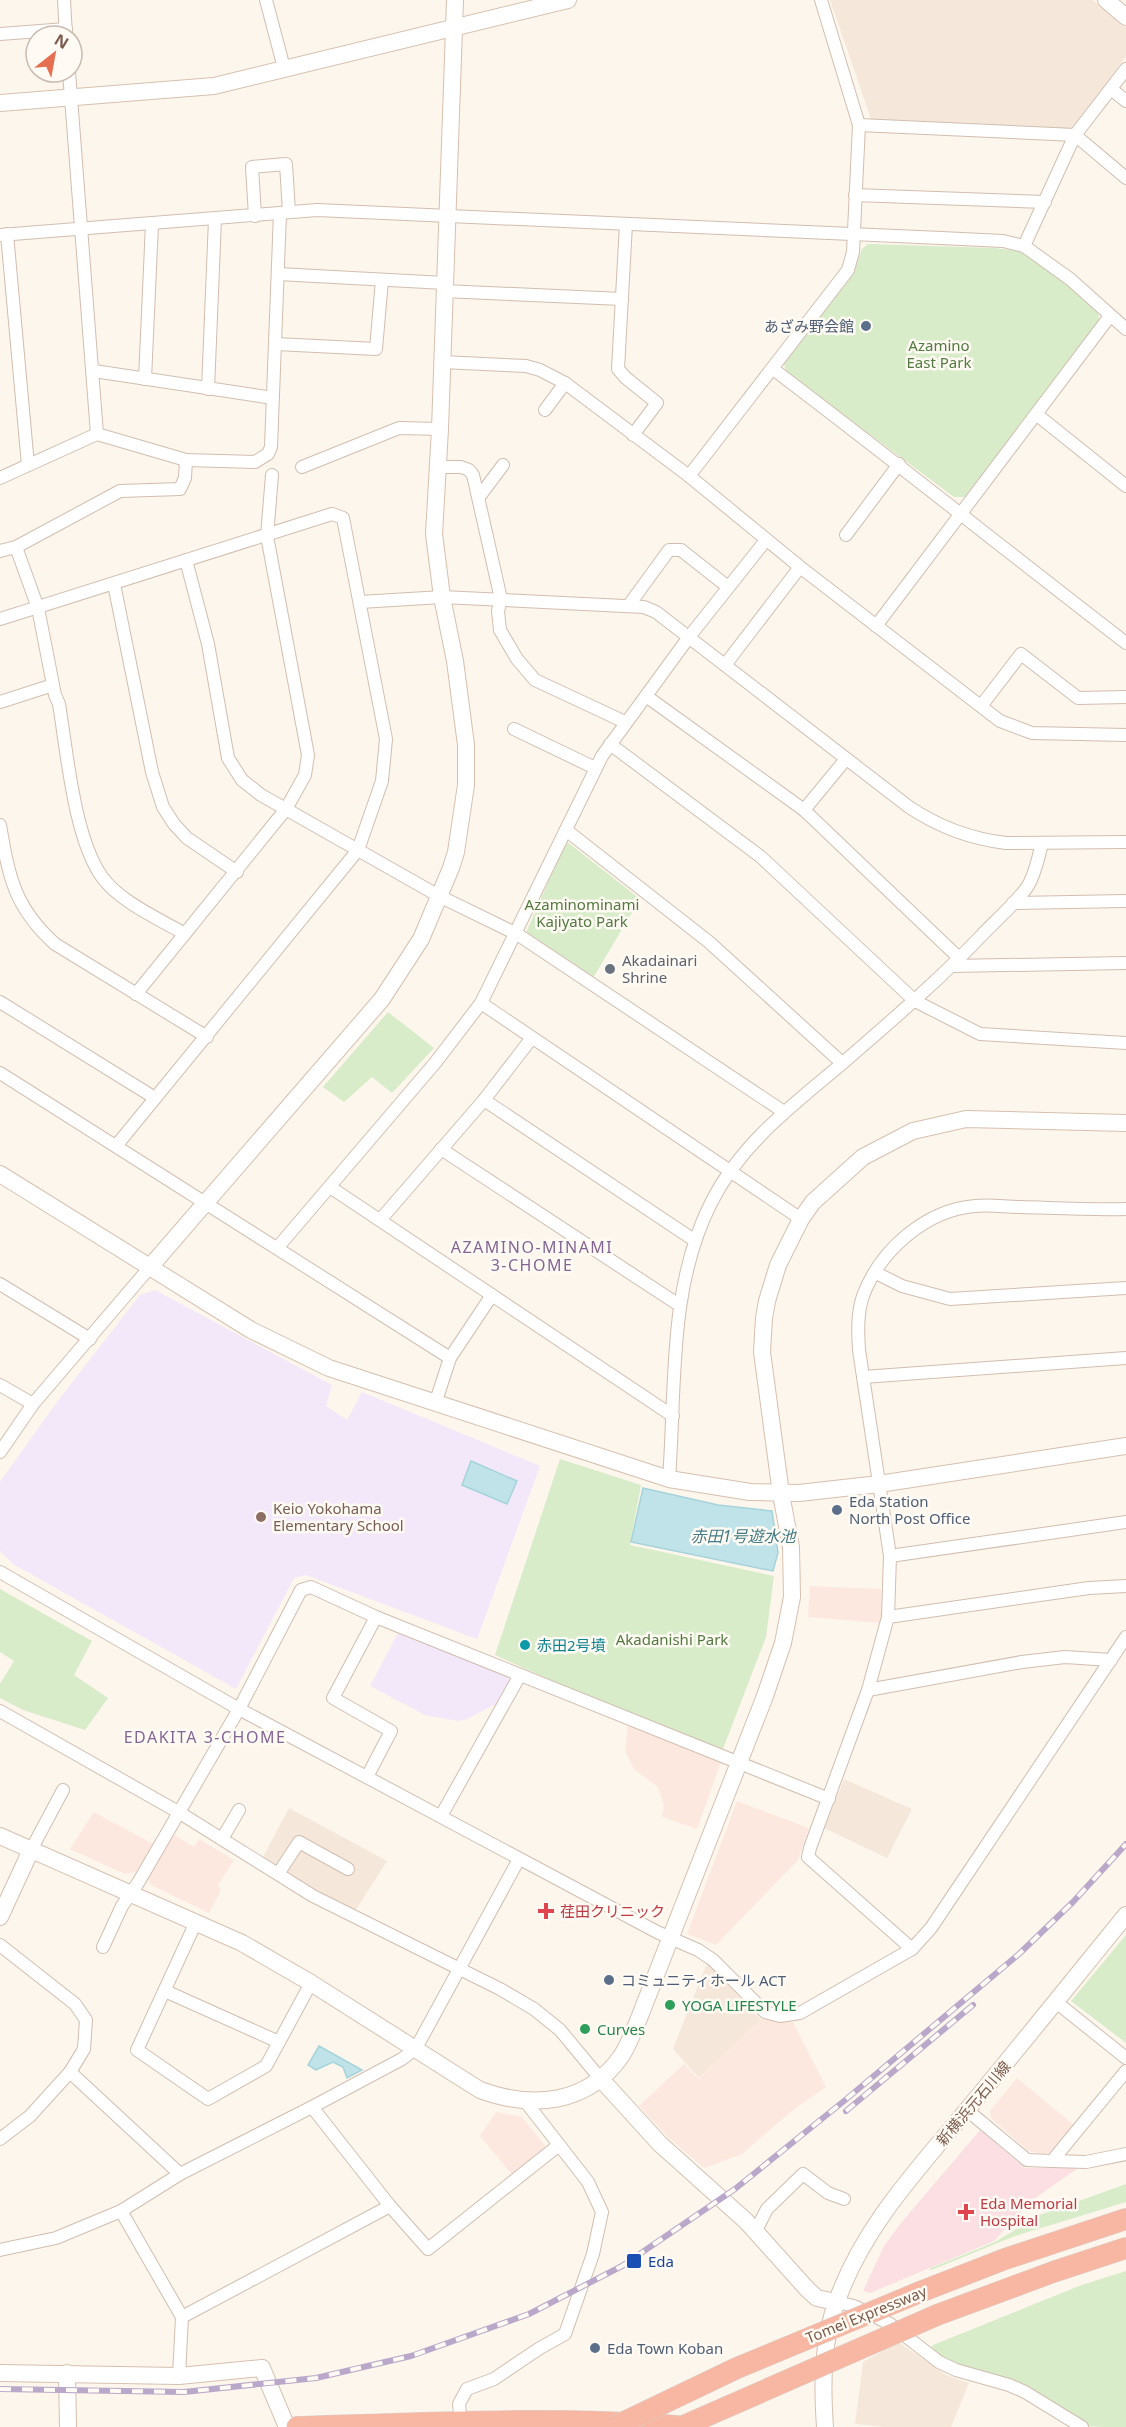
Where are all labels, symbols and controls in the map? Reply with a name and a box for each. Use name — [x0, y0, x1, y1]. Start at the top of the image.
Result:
north arrow — [24, 24, 84, 84]
text: N — [50, 28, 73, 54]
place label: あざみ野会館 — [764, 316, 854, 336]
marker: あざみ野会館 — [859, 319, 873, 333]
park label: Azamino East Park — [907, 335, 971, 372]
park label: Azaminominami Kajiyato Park — [525, 894, 639, 931]
place label: Akadainari Shrine — [622, 950, 697, 987]
marker: Akadainari Shrine — [603, 962, 617, 976]
district label: AZAMINO-MINAMI 3-CHOME — [451, 1236, 613, 1276]
place label: Eda Station North Post Office — [849, 1491, 970, 1528]
place label: Keio Yokohama Elementary School — [273, 1498, 404, 1535]
marker: Eda Station North Post Office — [830, 1503, 844, 1517]
marker: Keio Yokohama Elementary School — [254, 1510, 268, 1524]
water label: 赤田1号遊水池 — [691, 1525, 797, 1547]
park label: Akadanishi Park — [616, 1629, 728, 1649]
place label: 赤田2号墳 — [537, 1635, 606, 1655]
marker: 赤田2号墳 — [518, 1638, 532, 1652]
district label: EDAKITA 3-CHOME — [124, 1726, 286, 1748]
place label: 荏田クリニック — [560, 1901, 665, 1921]
marker: 荏田クリニック — [537, 1902, 555, 1920]
place label: コミュニティホール ACT — [621, 1970, 787, 1990]
marker: コミュニティホール ACT — [602, 1973, 616, 1987]
place label: YOGA LIFESTYLE — [682, 1995, 797, 2015]
marker: YOGA LIFESTYLE — [663, 1998, 677, 2012]
place label: Curves — [597, 2019, 645, 2039]
marker: Curves — [578, 2022, 592, 2036]
street label: 新横浜元石川線 — [932, 2056, 1014, 2150]
place label: Eda Memorial Hospital — [980, 2193, 1077, 2230]
marker: Eda Memorial Hospital — [957, 2203, 975, 2221]
place label: Eda — [648, 2251, 674, 2271]
marker: Eda — [625, 2252, 643, 2270]
street label: Tomei Expressway — [803, 2280, 930, 2347]
place label: Eda Town Koban — [607, 2338, 723, 2358]
marker: Eda Town Koban — [588, 2341, 602, 2355]

